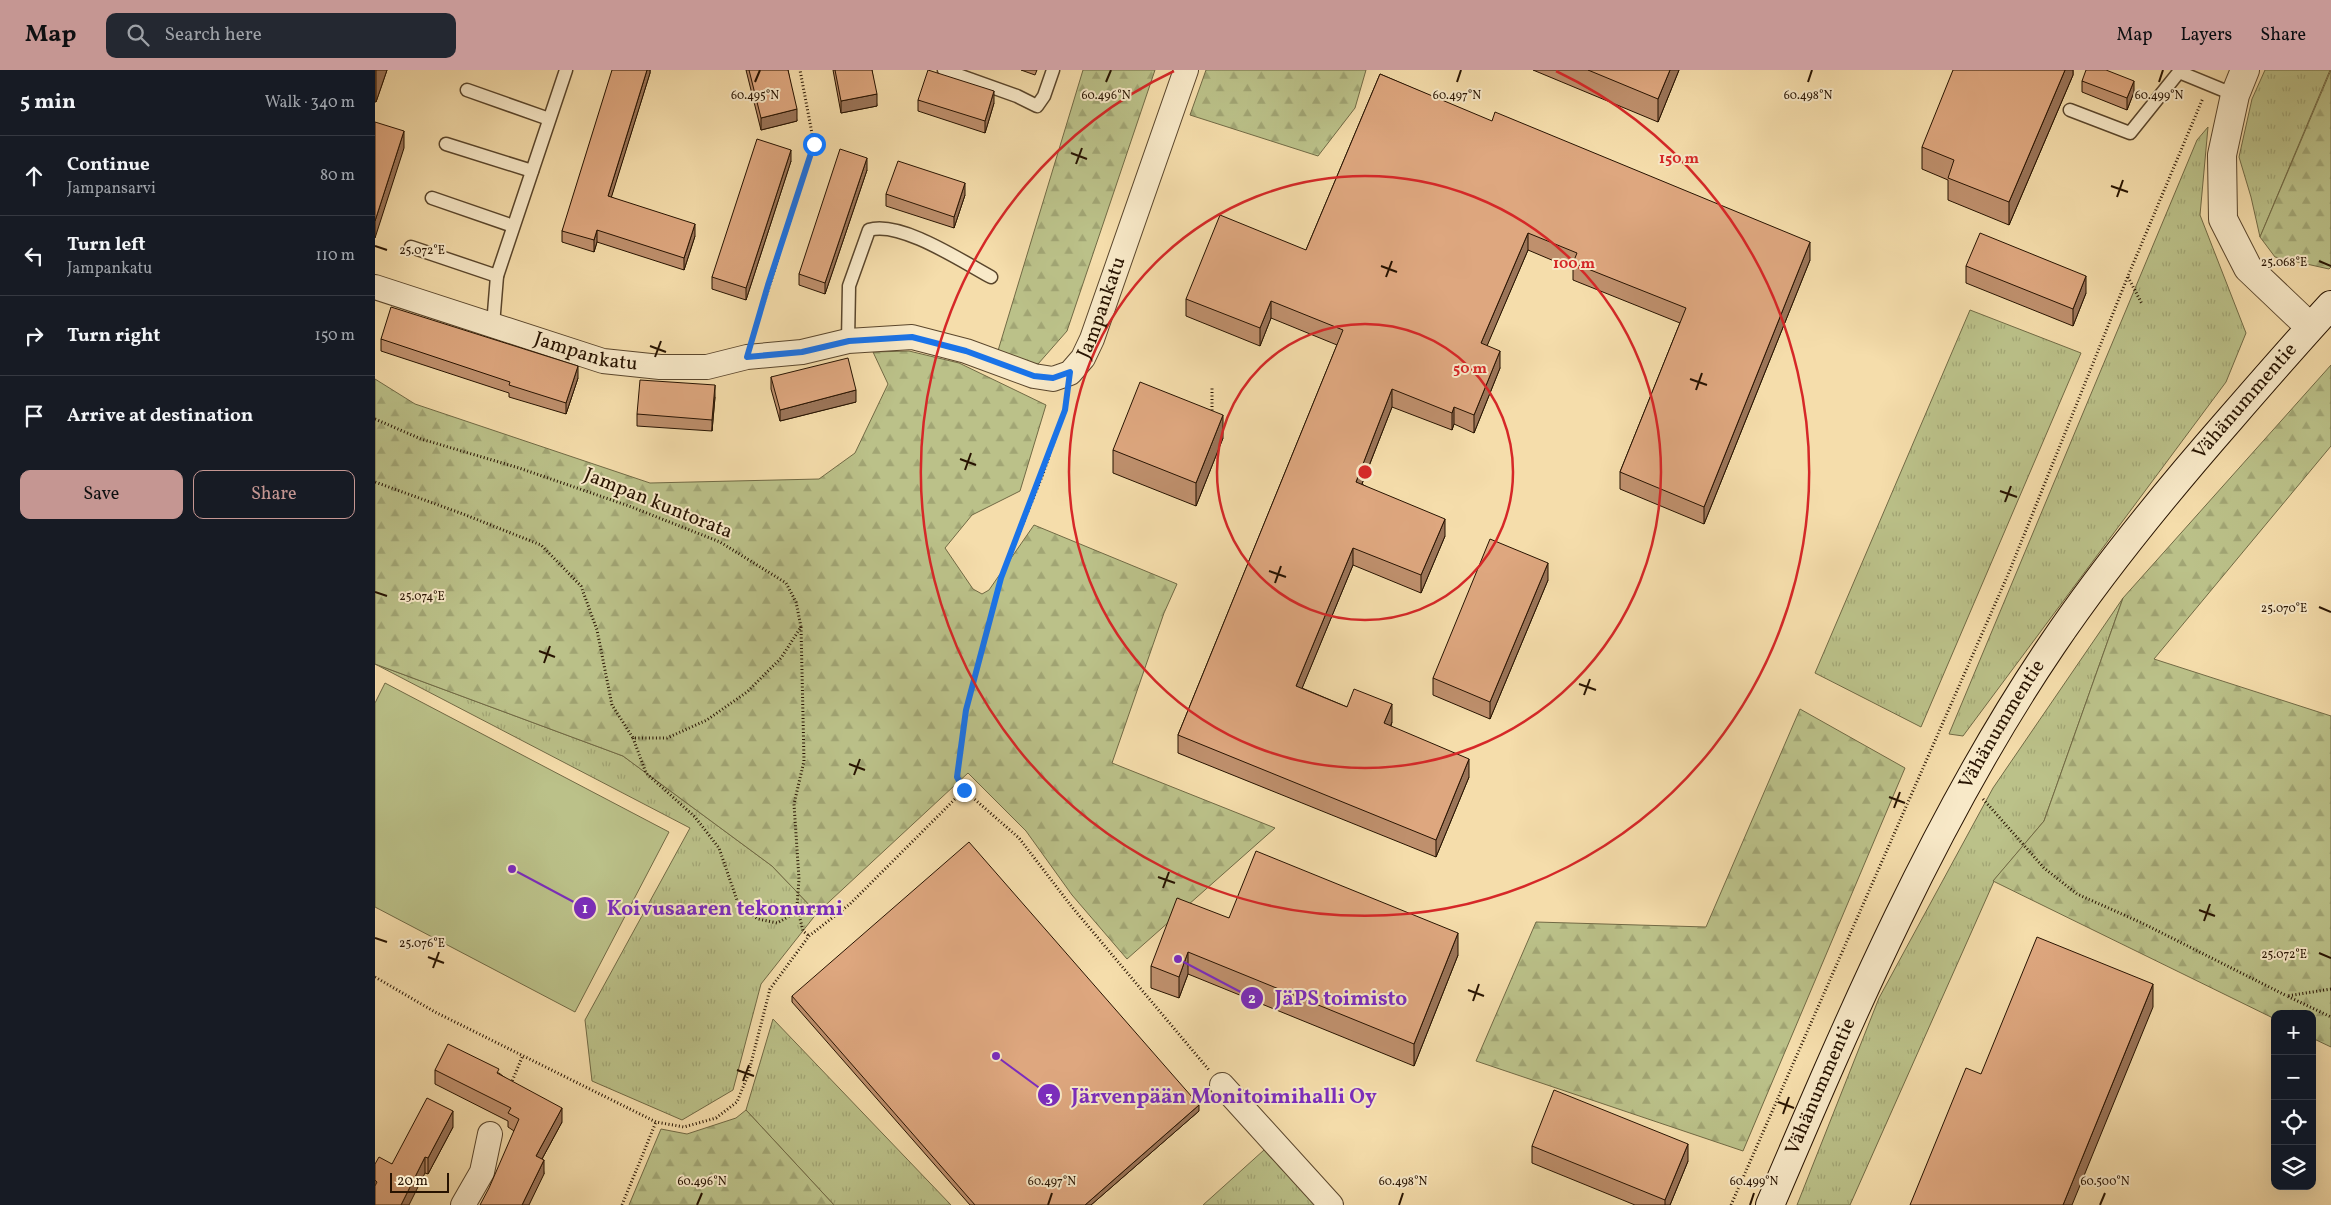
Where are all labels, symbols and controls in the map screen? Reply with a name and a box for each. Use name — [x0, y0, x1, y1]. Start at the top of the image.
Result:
search box — [106, 13, 456, 58]
text: Map — [25, 18, 76, 52]
icon: search — [124, 21, 152, 49]
text: Search here — [164, 22, 262, 48]
text: Map — [2116, 23, 2152, 48]
text: Layers — [2180, 23, 2232, 48]
text: Share — [2260, 23, 2306, 48]
text: 5 min — [20, 88, 76, 117]
text: 60.495°N — [731, 88, 779, 104]
text: 60.496°N — [1081, 88, 1131, 104]
text: 60.497°N — [1433, 88, 1481, 104]
text: 60.498°N — [1784, 88, 1832, 104]
text: 60.499°N — [2135, 88, 2183, 104]
text: Walk · 340 m — [265, 92, 355, 114]
route start — [803, 133, 826, 156]
text: 150 m — [1659, 149, 1699, 170]
text: Continue — [67, 152, 150, 178]
icon: ahead — [20, 162, 48, 190]
text: 80 m — [320, 165, 355, 187]
text: Jampansarvi — [67, 178, 156, 200]
text: Turn left — [67, 232, 146, 258]
icon: left — [20, 242, 48, 270]
text: 25.072°E — [399, 243, 445, 259]
text: 110 m — [316, 245, 355, 267]
street label: Jampankatu — [1071, 253, 1134, 364]
text: 100 m — [1553, 254, 1596, 275]
text: 25.068°E — [2261, 255, 2307, 271]
text: Jampankatu — [67, 258, 152, 280]
icon: right — [20, 322, 48, 350]
text: Turn right — [67, 323, 160, 349]
text: 150 m — [314, 325, 355, 347]
street label: Jampankatu — [530, 325, 639, 379]
street label: Vähänummentie — [2187, 337, 2304, 466]
text: 50 m — [1453, 359, 1487, 380]
icon: arrive — [20, 402, 48, 430]
text: Arrive at destination — [67, 403, 253, 429]
street label: Jampan kuntorata — [579, 461, 737, 547]
centre of rings — [1356, 463, 1374, 481]
button: Save — [20, 470, 183, 519]
button: Share — [193, 470, 355, 519]
text: 25.074°E — [399, 589, 445, 605]
text: 25.070°E — [2261, 601, 2307, 617]
street label: Vähänummentie — [1953, 654, 2052, 795]
route end — [953, 779, 976, 802]
callout: Koivusaaren tekonurmi — [572, 890, 854, 926]
text: Koivusaaren tekonurmi — [607, 895, 843, 924]
text: 1 — [582, 899, 588, 920]
text: 25.076°E — [399, 936, 445, 952]
text: 25.072°E — [2261, 947, 2307, 963]
callout: JäPS toimisto — [1240, 980, 1417, 1016]
text: JäPS toimisto — [1274, 985, 1407, 1014]
text: 2 — [1248, 989, 1256, 1010]
map controls — [2271, 1010, 2316, 1190]
button: + — [2271, 1010, 2316, 1055]
street label: Vähänummentie — [1779, 1014, 1863, 1159]
button: − — [2271, 1055, 2316, 1100]
callout: Järvenpään Monitoimihalli Oy — [1036, 1077, 1387, 1113]
text: Järvenpään Monitoimihalli Oy — [1070, 1083, 1377, 1112]
text: 3 — [1045, 1087, 1053, 1108]
button: locate — [2271, 1100, 2316, 1145]
button: layers — [2271, 1145, 2316, 1190]
scale bar — [390, 1170, 449, 1193]
text: 20 m — [397, 1172, 428, 1191]
text: 60.496°N — [677, 1174, 727, 1190]
text: 60.497°N — [1028, 1174, 1076, 1190]
text: 60.498°N — [1379, 1174, 1427, 1190]
text: 60.499°N — [1730, 1174, 1778, 1190]
text: 60.500°N — [2080, 1174, 2130, 1190]

